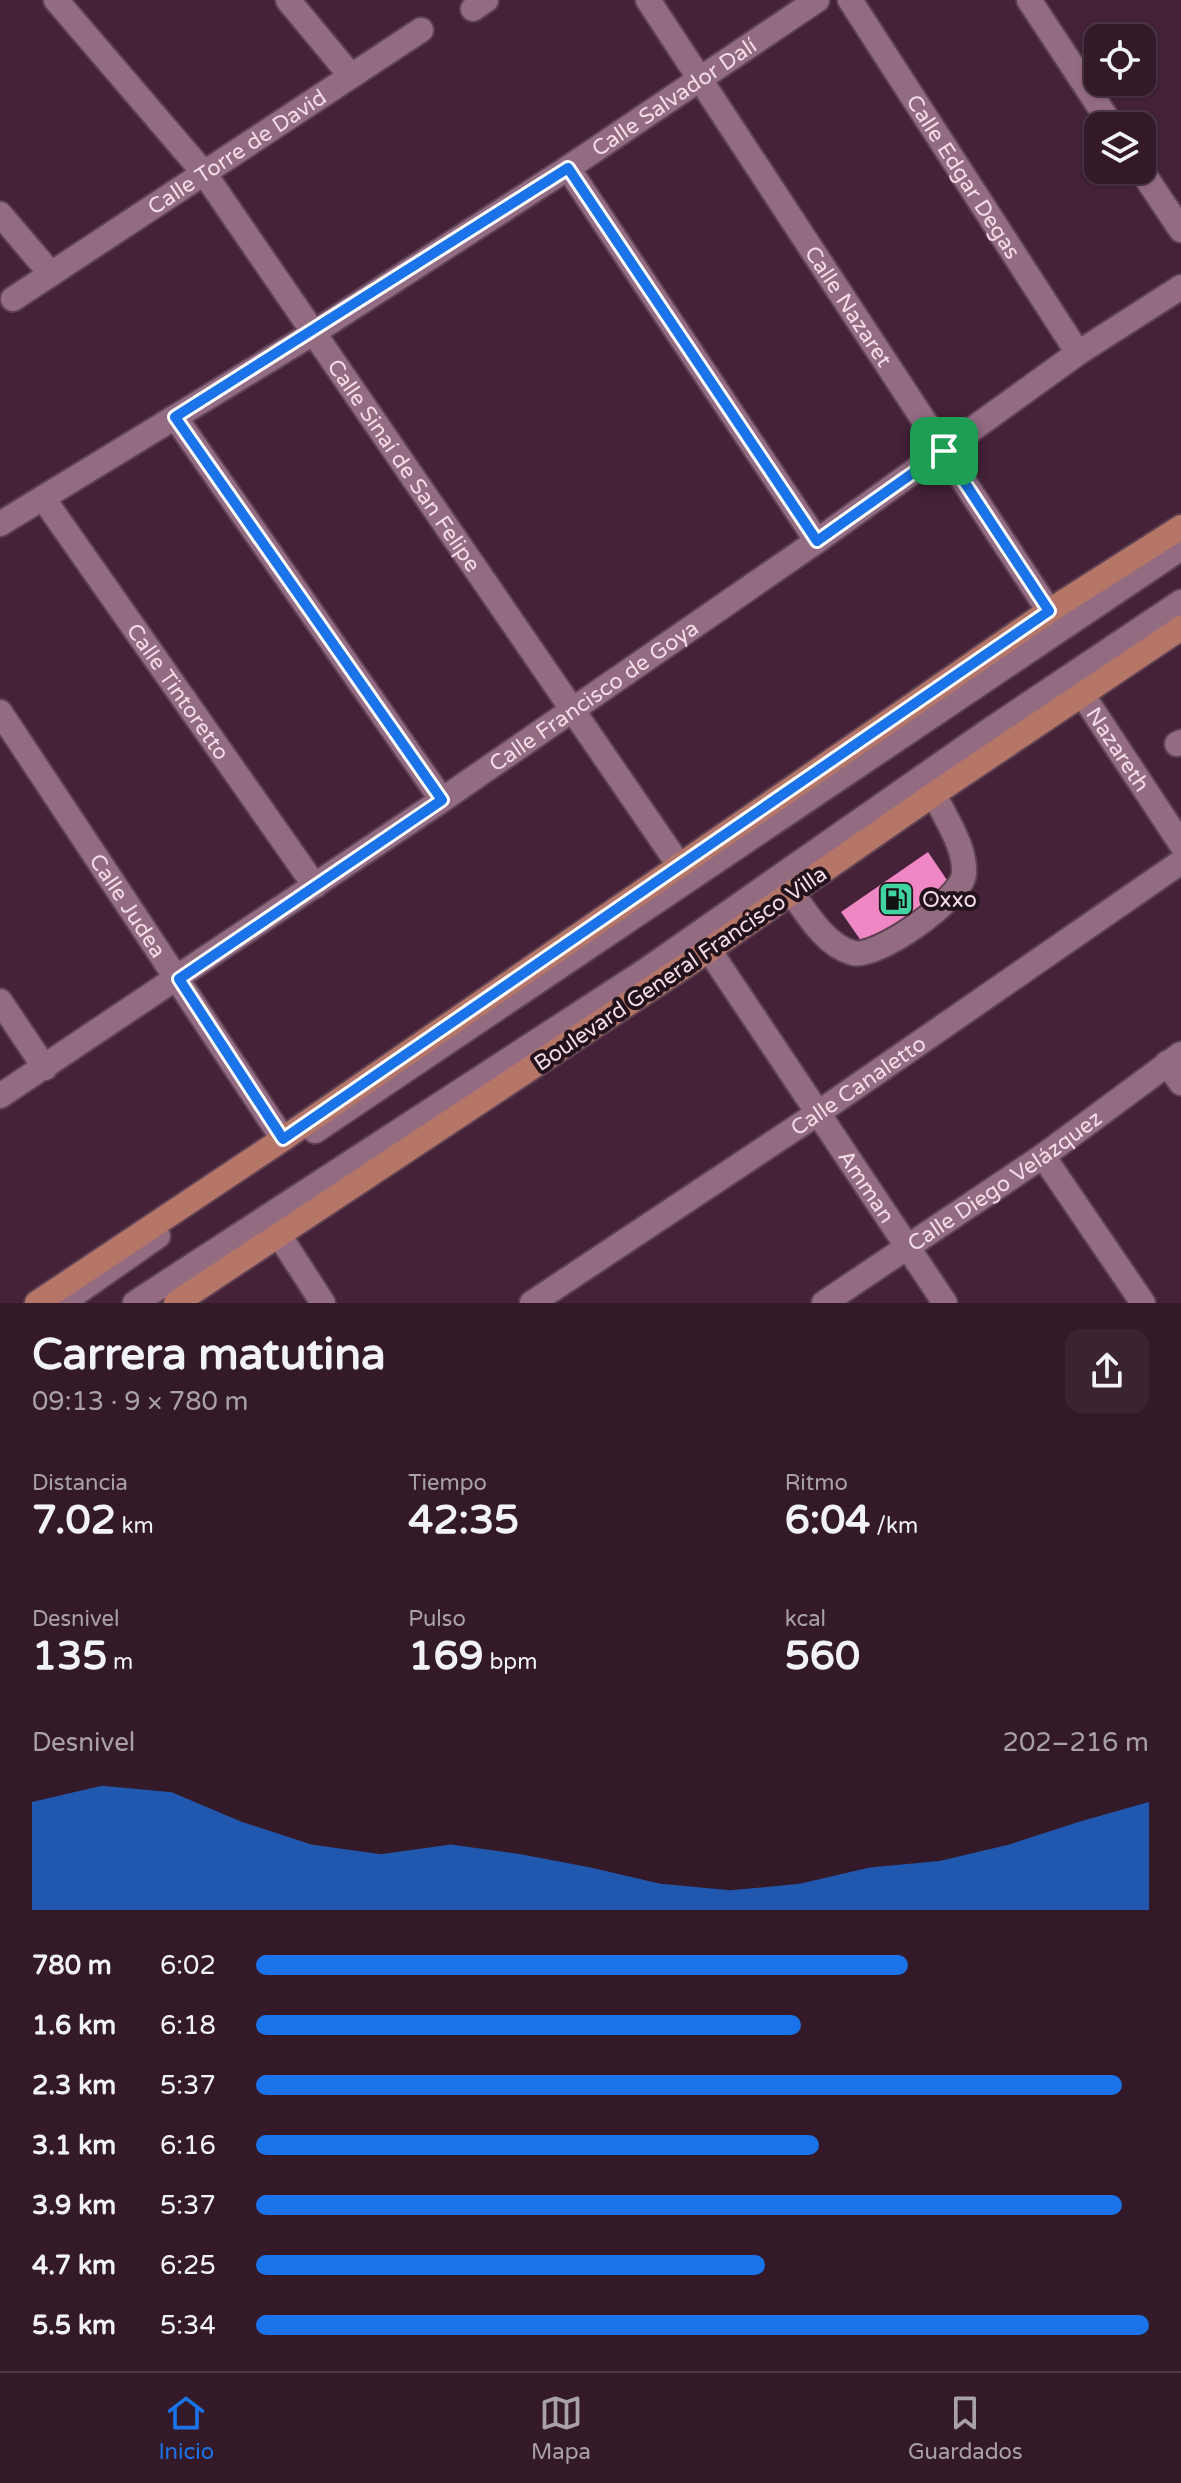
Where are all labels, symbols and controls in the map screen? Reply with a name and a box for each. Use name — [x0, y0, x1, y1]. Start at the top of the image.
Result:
map controls — [1084, 24, 1156, 184]
button: locate — [1084, 24, 1156, 96]
street label: Calle Salvador Dalí — [587, 33, 762, 162]
street label: Calle Torre de David — [143, 84, 332, 221]
street label: Calle Edgar Degas — [901, 90, 1026, 264]
button: layers — [1084, 112, 1156, 184]
street label: Calle Nazaret — [799, 241, 897, 372]
street label: Calle Sinaí de San Felipe — [322, 354, 486, 577]
pin — [910, 417, 978, 485]
icon: arrive — [922, 429, 966, 473]
street label: Calle Francisco de Goya — [484, 615, 704, 778]
street label: Calle Tintoretto — [121, 618, 234, 765]
street label: Nazareth — [1080, 703, 1155, 797]
street label: Calle Judea — [84, 849, 171, 963]
street label: Boulevard General Francisco Villa — [529, 861, 832, 1077]
fuel station icon: Oxxo — [877, 880, 915, 918]
place label: Oxxo — [922, 887, 977, 913]
street label: Calle Canaletto — [786, 1030, 931, 1142]
street label: Calle Diego Velázquez — [903, 1105, 1107, 1257]
street label: Amman — [832, 1145, 900, 1228]
text: Carrera matutina — [32, 1329, 386, 1382]
button: share — [1065, 1329, 1149, 1413]
text: 09:13 · 9 × 780 m — [32, 1386, 248, 1417]
text: Distancia — [32, 1470, 128, 1496]
text: Tiempo — [408, 1470, 487, 1496]
text: Ritmo — [785, 1470, 848, 1496]
text: 7.02 — [32, 1496, 116, 1544]
text: 42:35 — [408, 1496, 519, 1544]
text: 6:04 — [785, 1496, 870, 1544]
text: km — [116, 1513, 154, 1539]
text: /km — [870, 1513, 918, 1539]
text: Desnivel — [32, 1606, 119, 1632]
text: Pulso — [408, 1606, 466, 1632]
text: kcal — [785, 1606, 826, 1632]
text: 135 — [32, 1632, 107, 1680]
text: 169 — [408, 1632, 484, 1680]
text: 560 — [785, 1632, 860, 1680]
text: m — [107, 1649, 133, 1675]
text: bpm — [484, 1649, 537, 1675]
text: Desnivel — [32, 1727, 135, 1758]
text: 202–216 m — [1003, 1727, 1149, 1758]
text: 780 m — [32, 1950, 112, 1981]
text: 6:02 — [160, 1950, 216, 1981]
text: 1.6 km — [32, 2010, 116, 2041]
text: 6:18 — [160, 2010, 216, 2041]
text: 2.3 km — [32, 2070, 116, 2101]
text: 5:37 — [160, 2070, 216, 2101]
text: 3.1 km — [32, 2130, 116, 2161]
text: 6:16 — [160, 2130, 216, 2161]
text: 3.9 km — [32, 2190, 116, 2221]
text: 5:37 — [160, 2190, 216, 2221]
text: 4.7 km — [32, 2250, 116, 2281]
text: 6:25 — [160, 2250, 216, 2281]
text: 5.5 km — [32, 2310, 116, 2341]
text: 5:34 — [160, 2310, 216, 2341]
tab: Inicio — [159, 2391, 214, 2465]
tab: Mapa — [531, 2391, 591, 2465]
tab: Guardados — [908, 2391, 1022, 2465]

